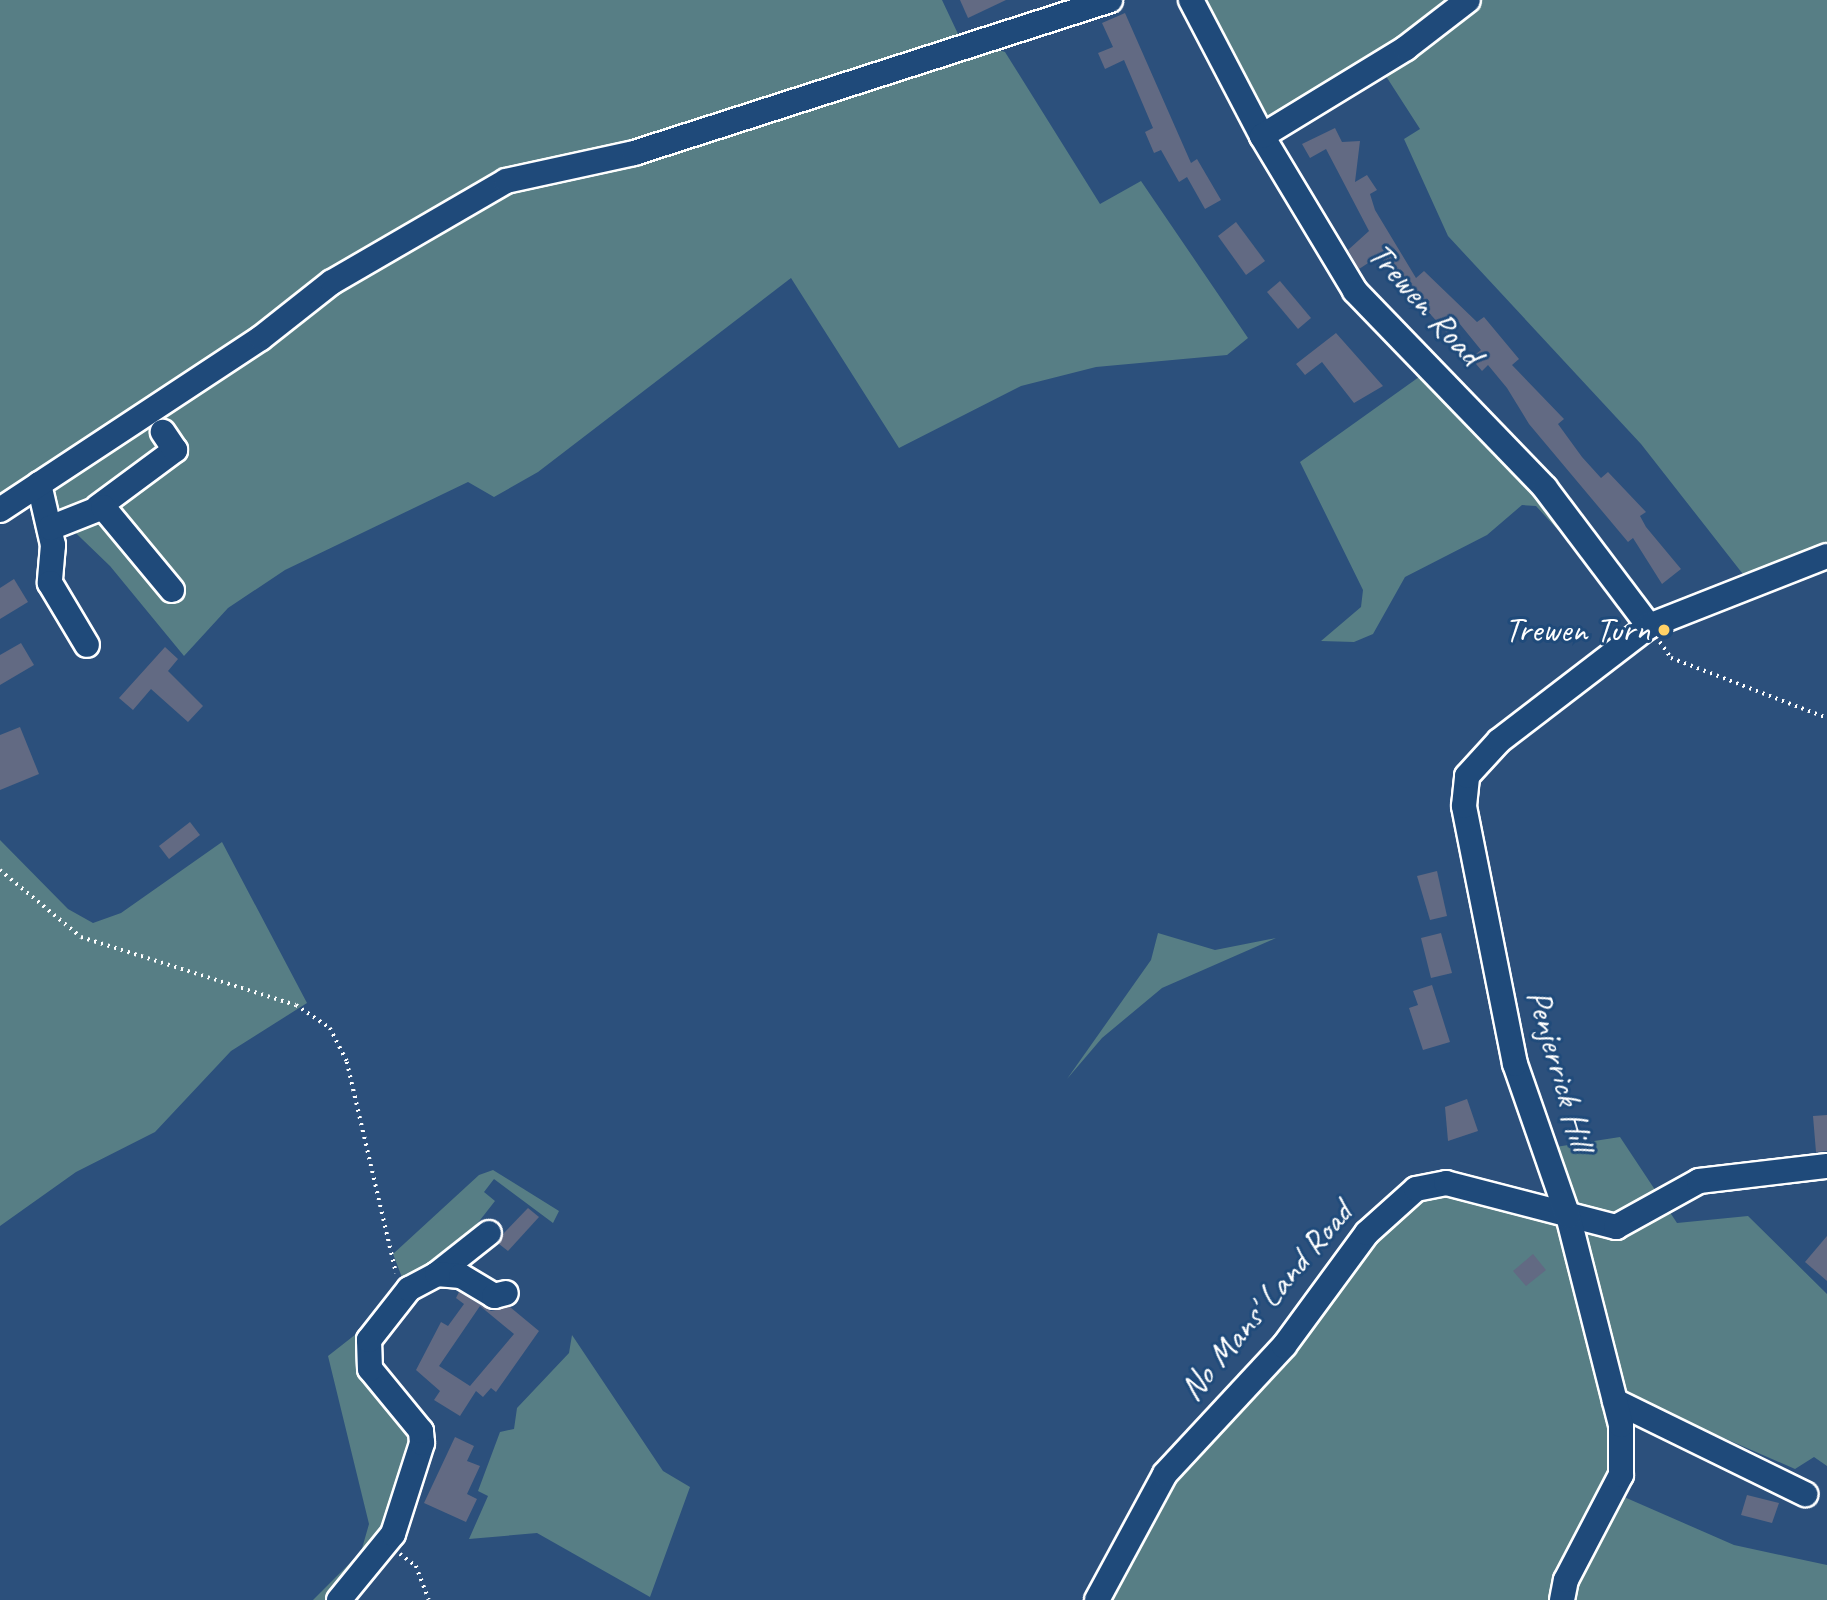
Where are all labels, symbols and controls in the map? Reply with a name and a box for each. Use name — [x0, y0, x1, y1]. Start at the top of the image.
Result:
street label: Trewen Road — [1359, 234, 1491, 374]
place label: Trewen Turn — [1505, 609, 1650, 651]
marker: Trewen Turn — [1656, 622, 1672, 638]
street label: Penjerrick Hill — [1517, 985, 1603, 1155]
street label: No Mans' Land Road — [1170, 1192, 1362, 1410]

